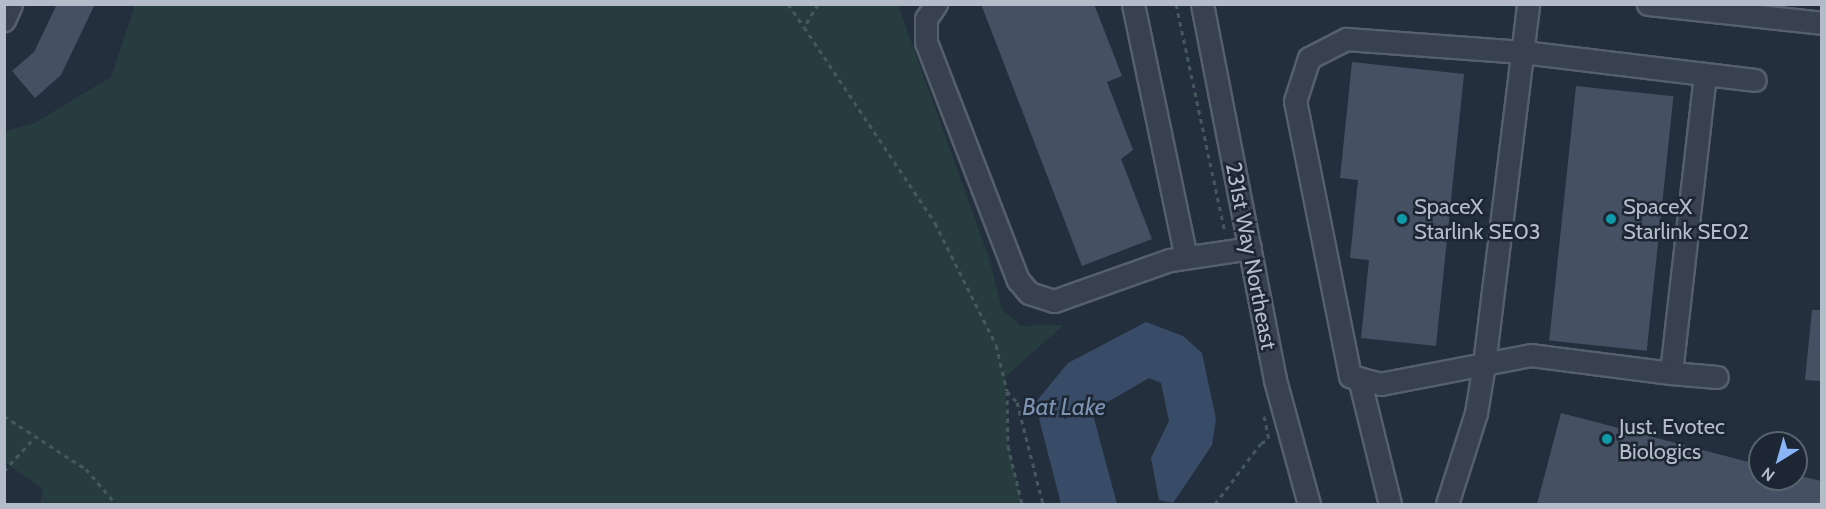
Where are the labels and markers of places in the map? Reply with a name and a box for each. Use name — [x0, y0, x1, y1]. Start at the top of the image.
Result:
place label: SpaceX Starlink SE03 — [1414, 193, 1541, 244]
place label: SpaceX Starlink SE02 — [1623, 193, 1749, 244]
marker: SpaceX Starlink SE03 — [1395, 212, 1409, 226]
marker: SpaceX Starlink SE02 — [1604, 212, 1618, 226]
place label: Just. Evotec Biologics — [1619, 413, 1725, 464]
marker: Just. Evotec Biologics — [1600, 432, 1614, 446]

